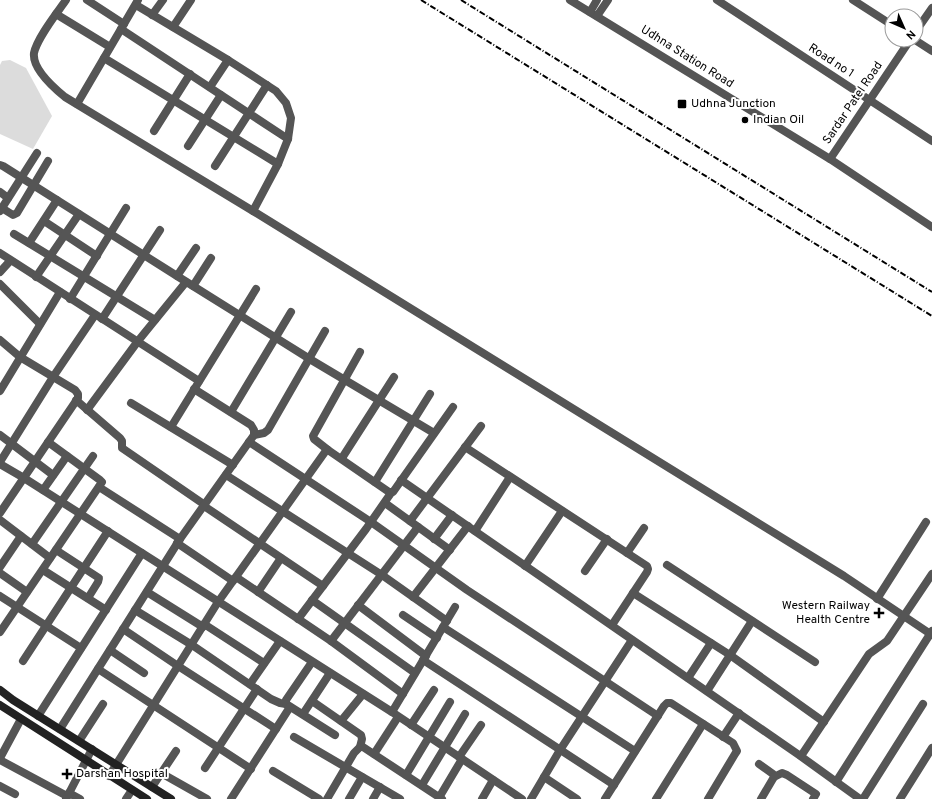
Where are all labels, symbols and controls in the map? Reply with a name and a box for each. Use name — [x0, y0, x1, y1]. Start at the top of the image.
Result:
north arrow — [884, 8, 924, 48]
street label: Udhna Station Road — [637, 22, 737, 92]
text: N — [903, 27, 918, 42]
street label: Road no 1 — [805, 40, 857, 82]
street label: Sardar Patel Road — [819, 58, 887, 148]
place label: Udhna Junction — [691, 96, 776, 112]
marker: Udhna Junction — [676, 98, 688, 110]
place label: Indian Oil — [753, 112, 804, 128]
marker: Indian Oil — [740, 115, 750, 125]
place label: Western Railway Health Centre — [782, 598, 870, 628]
marker: Western Railway Health Centre — [873, 607, 885, 619]
place label: Darshan Hospital — [76, 766, 168, 782]
marker: Darshan Hospital — [61, 768, 73, 780]

